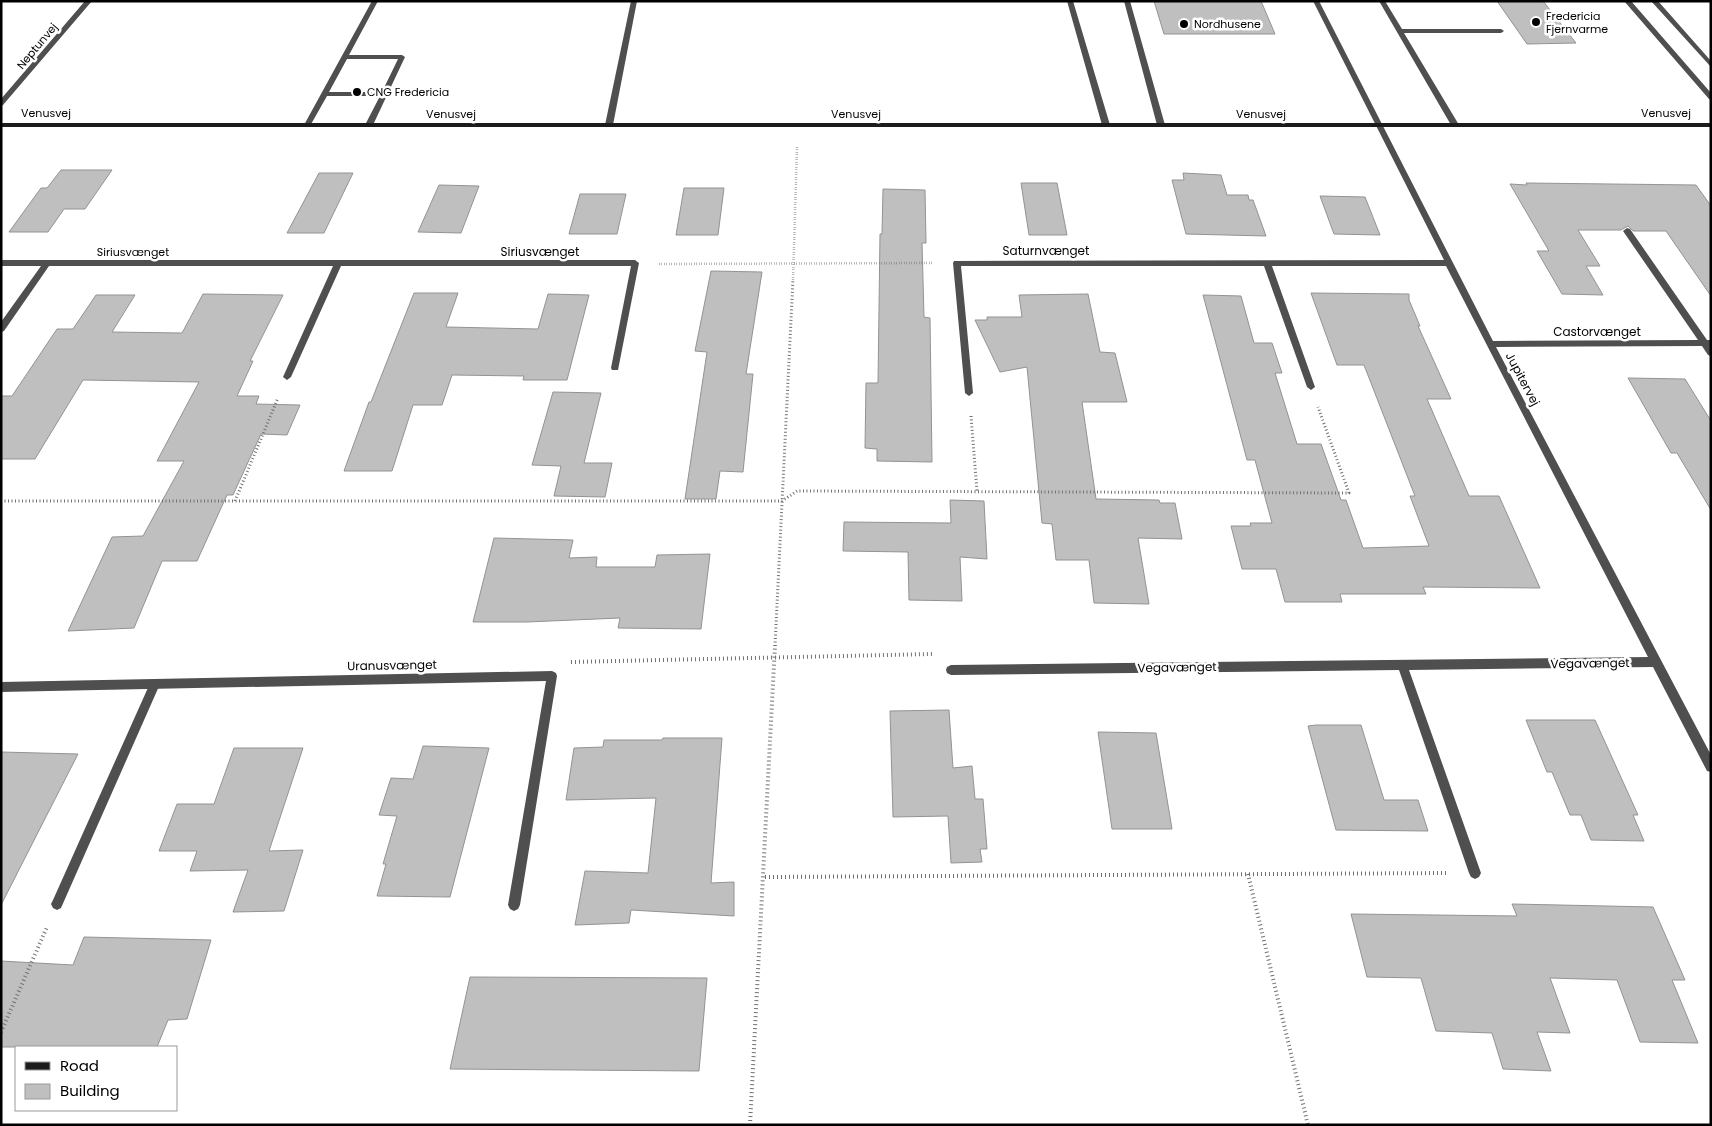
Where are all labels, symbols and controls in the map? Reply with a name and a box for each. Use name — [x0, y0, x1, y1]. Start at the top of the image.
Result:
place label: Fredericia Fjernvarme — [1546, 8, 1608, 37]
place label: Nordhusene — [1194, 16, 1261, 32]
marker: Fredericia Fjernvarme — [1530, 16, 1542, 28]
marker: Nordhusene — [1178, 18, 1190, 30]
street label: Neptunvej — [13, 19, 61, 73]
place label: CNG Fredericia — [367, 84, 449, 100]
marker: CNG Fredericia — [351, 86, 363, 98]
street label: Venusvej — [21, 105, 71, 121]
street label: Venusvej — [1641, 105, 1691, 121]
street label: Venusvej — [426, 106, 476, 122]
street label: Venusvej — [831, 106, 881, 122]
street label: Venusvej — [1236, 106, 1286, 122]
street label: Saturnvænget — [1003, 242, 1089, 259]
street label: Siriusvænget — [501, 243, 579, 260]
street label: Siriusvænget — [97, 244, 169, 260]
street label: Castorvænget — [1553, 323, 1641, 340]
street label: Jupitervej — [1502, 349, 1544, 409]
street label: Vegavænget — [1550, 654, 1630, 672]
street label: Uranusvænget — [347, 656, 437, 674]
street label: Vegavænget — [1137, 658, 1217, 676]
legend — [15, 1046, 178, 1111]
text: Road — [60, 1055, 99, 1076]
text: Building — [60, 1080, 120, 1101]

